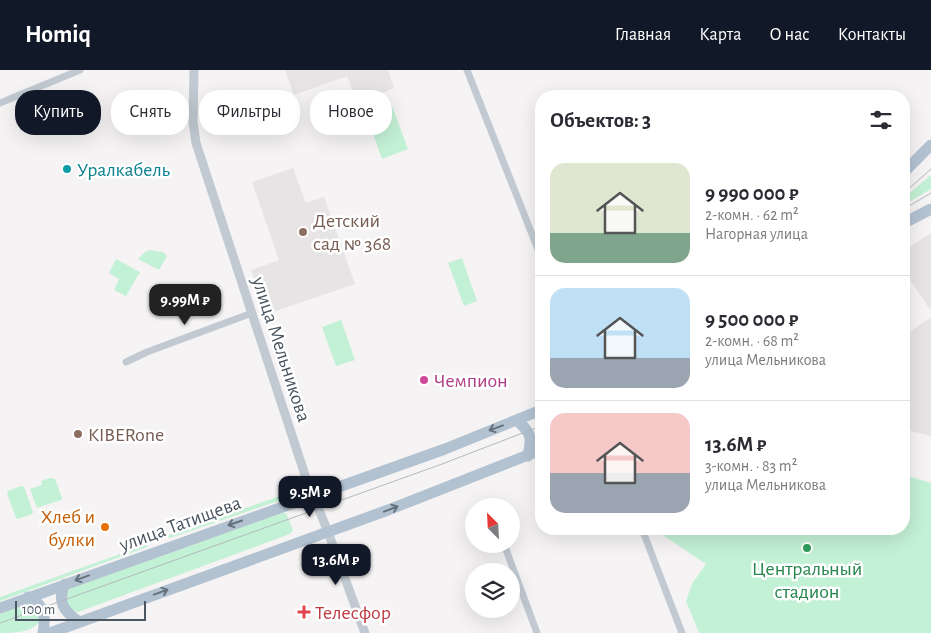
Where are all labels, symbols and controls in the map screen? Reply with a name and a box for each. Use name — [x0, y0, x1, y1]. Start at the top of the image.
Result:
text: Homiq — [25, 23, 91, 47]
text: Главная — [615, 26, 671, 44]
text: Карта — [699, 26, 741, 44]
text: О нас — [769, 26, 810, 44]
text: Контакты — [838, 26, 906, 44]
chip: Купить — [15, 90, 101, 135]
chip: Снять — [111, 90, 189, 135]
chip: Фильтры — [199, 90, 300, 135]
chip: Новое — [310, 90, 392, 135]
icon: filters — [867, 106, 895, 134]
text: Объектов: 3 — [550, 110, 651, 131]
place label: Уралкабель — [77, 160, 171, 180]
marker: Уралкабель — [61, 163, 73, 175]
icon: home — [590, 183, 650, 243]
text: 9 990 000 ₽ — [705, 183, 799, 204]
text: 2-комн. · 62 m² — [705, 207, 799, 223]
place label: Детский сад № 368 — [313, 211, 391, 254]
marker: Детский сад № 368 — [297, 226, 309, 238]
text: Нагорная улица — [705, 226, 808, 242]
street label: улица Мельникова — [248, 273, 314, 424]
pin: 9.99M ₽ — [139, 284, 231, 326]
text: 9.99M ₽ — [160, 292, 210, 308]
icon: home — [590, 308, 650, 368]
text: 9 500 000 ₽ — [705, 309, 798, 330]
text: 2-комн. · 68 m² — [705, 333, 799, 349]
text: улица Мельникова — [705, 352, 826, 368]
place label: Чемпион — [434, 371, 508, 391]
marker: Чемпион — [418, 374, 430, 386]
one-way arrow — [489, 424, 504, 433]
place label: KIBERone — [88, 425, 164, 445]
marker: KIBERone — [72, 428, 84, 440]
icon: home — [590, 433, 650, 493]
text: 13.6M ₽ — [705, 434, 766, 455]
text: 3-комн. · 83 m² — [705, 458, 797, 474]
pin: 9.5M ₽ — [269, 476, 351, 518]
text: улица Мельникова — [705, 477, 826, 493]
text: 9.5M ₽ — [290, 484, 330, 500]
street label: улица Татищева — [116, 493, 244, 556]
north arrow — [465, 498, 520, 552]
map controls — [465, 498, 520, 618]
one-way arrow — [383, 504, 398, 513]
place label: Хлеб и булки — [41, 507, 95, 550]
one-way arrow — [228, 519, 244, 528]
marker: Хлеб и булки — [99, 521, 111, 533]
marker: Центральный стадион — [801, 542, 813, 554]
pin: 13.6M ₽ — [290, 544, 382, 586]
text: 13.6M ₽ — [313, 552, 359, 568]
place label: Центральный стадион — [752, 559, 862, 602]
button: layers — [465, 563, 520, 618]
one-way arrow — [75, 574, 91, 583]
one-way arrow — [153, 587, 168, 596]
scale bar — [15, 598, 146, 621]
text: 100 m — [22, 603, 55, 617]
place label: Телесфор — [315, 603, 391, 623]
marker: Телесфор — [297, 605, 311, 619]

